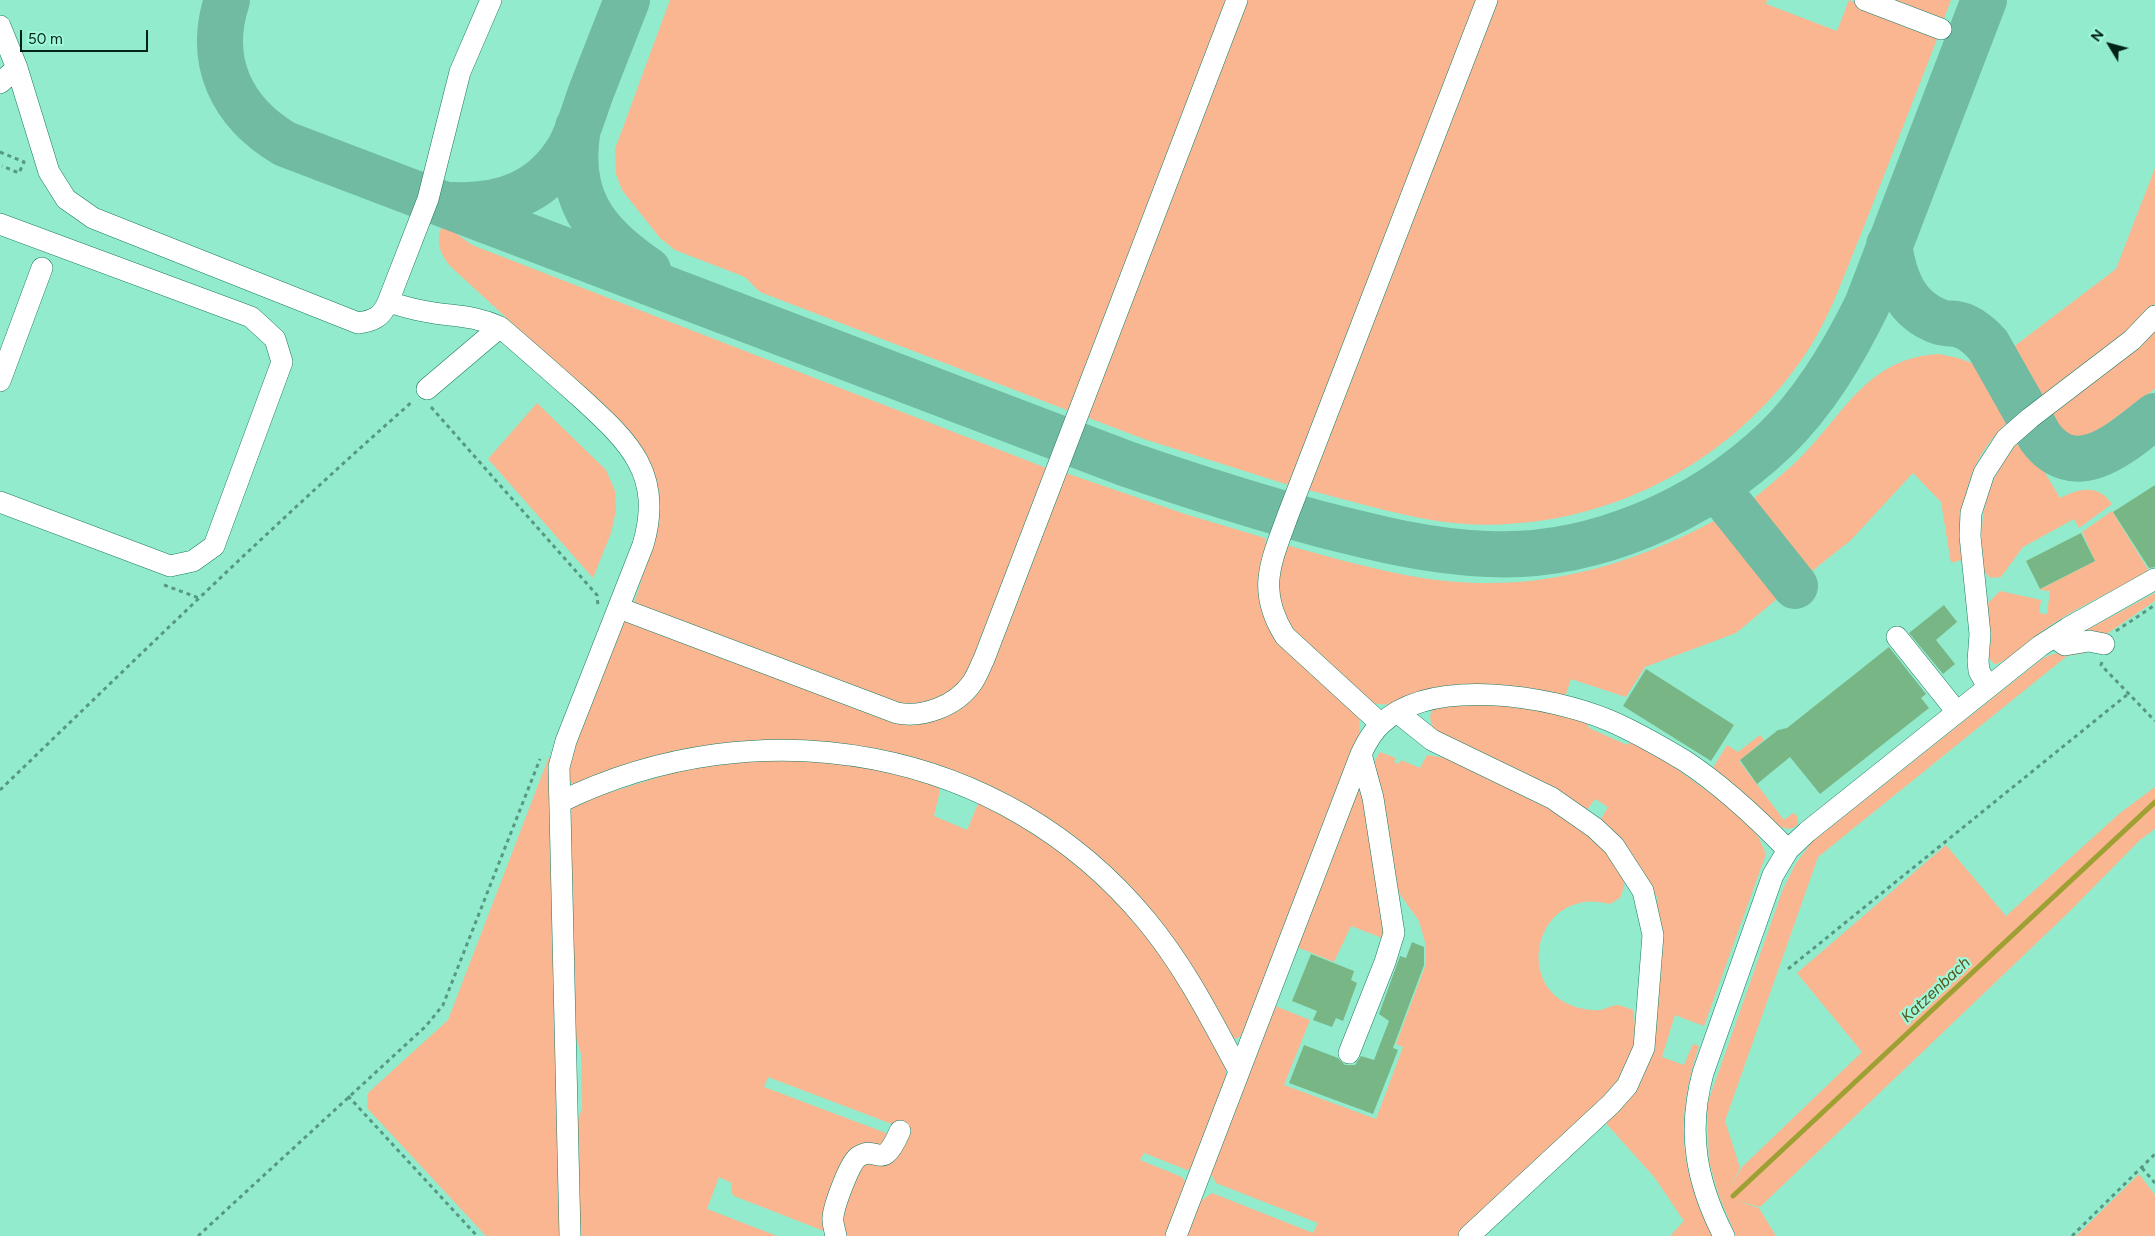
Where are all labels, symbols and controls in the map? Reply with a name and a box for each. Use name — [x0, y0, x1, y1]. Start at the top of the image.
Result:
scale bar — [22, 20, 150, 52]
north arrow — [2085, 20, 2135, 70]
text: N — [2088, 26, 2108, 45]
text: 50 m — [28, 30, 63, 48]
water label: Katzenbach — [1898, 953, 1974, 1027]

